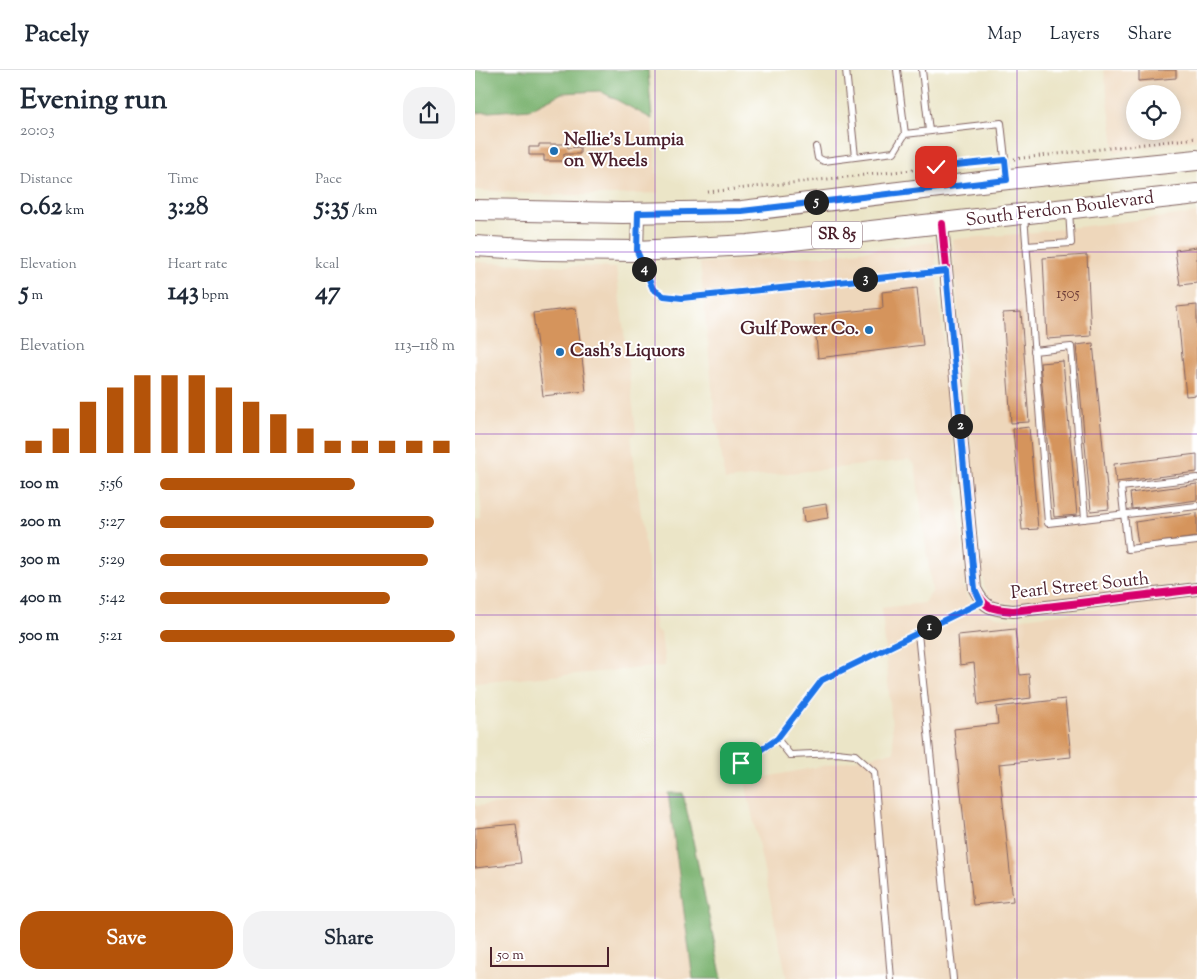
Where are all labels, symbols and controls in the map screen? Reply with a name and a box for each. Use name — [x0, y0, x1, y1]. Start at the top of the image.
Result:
text: Pacely — [25, 18, 89, 52]
text: Map — [987, 22, 1022, 48]
text: Layers — [1050, 22, 1100, 48]
text: Share — [1128, 22, 1172, 48]
text: Evening run — [20, 81, 167, 121]
map controls — [1126, 85, 1181, 140]
button: locate — [1126, 85, 1181, 140]
button: share — [403, 87, 455, 139]
text: 20:03 — [20, 120, 55, 143]
place label: Nellie's Lumpia on Wheels — [564, 128, 685, 175]
marker: Nellie's Lumpia on Wheels — [548, 145, 560, 157]
pin — [915, 146, 957, 188]
icon: check — [922, 153, 950, 181]
text: Distance — [20, 170, 73, 190]
text: Time — [168, 170, 199, 190]
text: Pace — [315, 170, 342, 190]
street label: South Ferdon Boulevard — [964, 186, 1156, 234]
text: 0.62 — [20, 190, 62, 226]
text: 3:28 — [168, 190, 208, 226]
text: 5:35 — [315, 190, 349, 226]
pin: 5 — [803, 190, 829, 214]
text: 5 — [814, 192, 819, 212]
text: km — [62, 201, 84, 221]
text: /km — [349, 201, 377, 221]
road number: SR 85 — [812, 222, 862, 248]
text: Elevation — [20, 255, 77, 275]
text: Heart rate — [168, 255, 227, 275]
text: kcal — [315, 255, 339, 275]
pin: 4 — [631, 256, 657, 282]
text: 4 — [641, 259, 648, 279]
pin: 3 — [853, 266, 877, 292]
text: 3 — [863, 269, 868, 289]
text: 5 — [20, 275, 29, 311]
text: 143 — [168, 275, 199, 311]
text: 47 — [315, 275, 340, 311]
house number: 1505 — [1056, 284, 1080, 305]
text: m — [29, 286, 43, 306]
text: bpm — [199, 286, 229, 306]
place label: Gulf Power Co. — [740, 317, 859, 343]
marker: Gulf Power Co. — [863, 324, 875, 336]
text: Elevation — [20, 335, 85, 358]
text: 113–118 m — [394, 335, 455, 358]
place label: Cash's Liquors — [570, 339, 685, 365]
marker: Cash's Liquors — [554, 346, 566, 358]
pin: 2 — [947, 414, 973, 438]
text: 2 — [957, 416, 964, 436]
text: 100 m — [20, 473, 59, 496]
text: 5:56 — [100, 473, 123, 496]
text: 200 m — [20, 511, 61, 534]
text: 5:27 — [100, 511, 125, 534]
text: 300 m — [20, 549, 60, 572]
text: 5:29 — [100, 549, 125, 572]
street label: Pearl Street South — [1009, 567, 1151, 607]
text: 400 m — [20, 587, 62, 610]
text: 5:42 — [100, 587, 125, 610]
pin: 1 — [917, 614, 941, 640]
text: 1 — [927, 617, 932, 637]
text: 500 m — [20, 625, 59, 648]
text: 5:21 — [100, 625, 123, 648]
pin — [720, 742, 762, 784]
icon: arrive — [727, 749, 755, 777]
button: Save — [20, 911, 233, 969]
button: Share — [243, 911, 455, 969]
scale bar — [490, 944, 609, 967]
text: 50 m — [497, 946, 524, 966]

